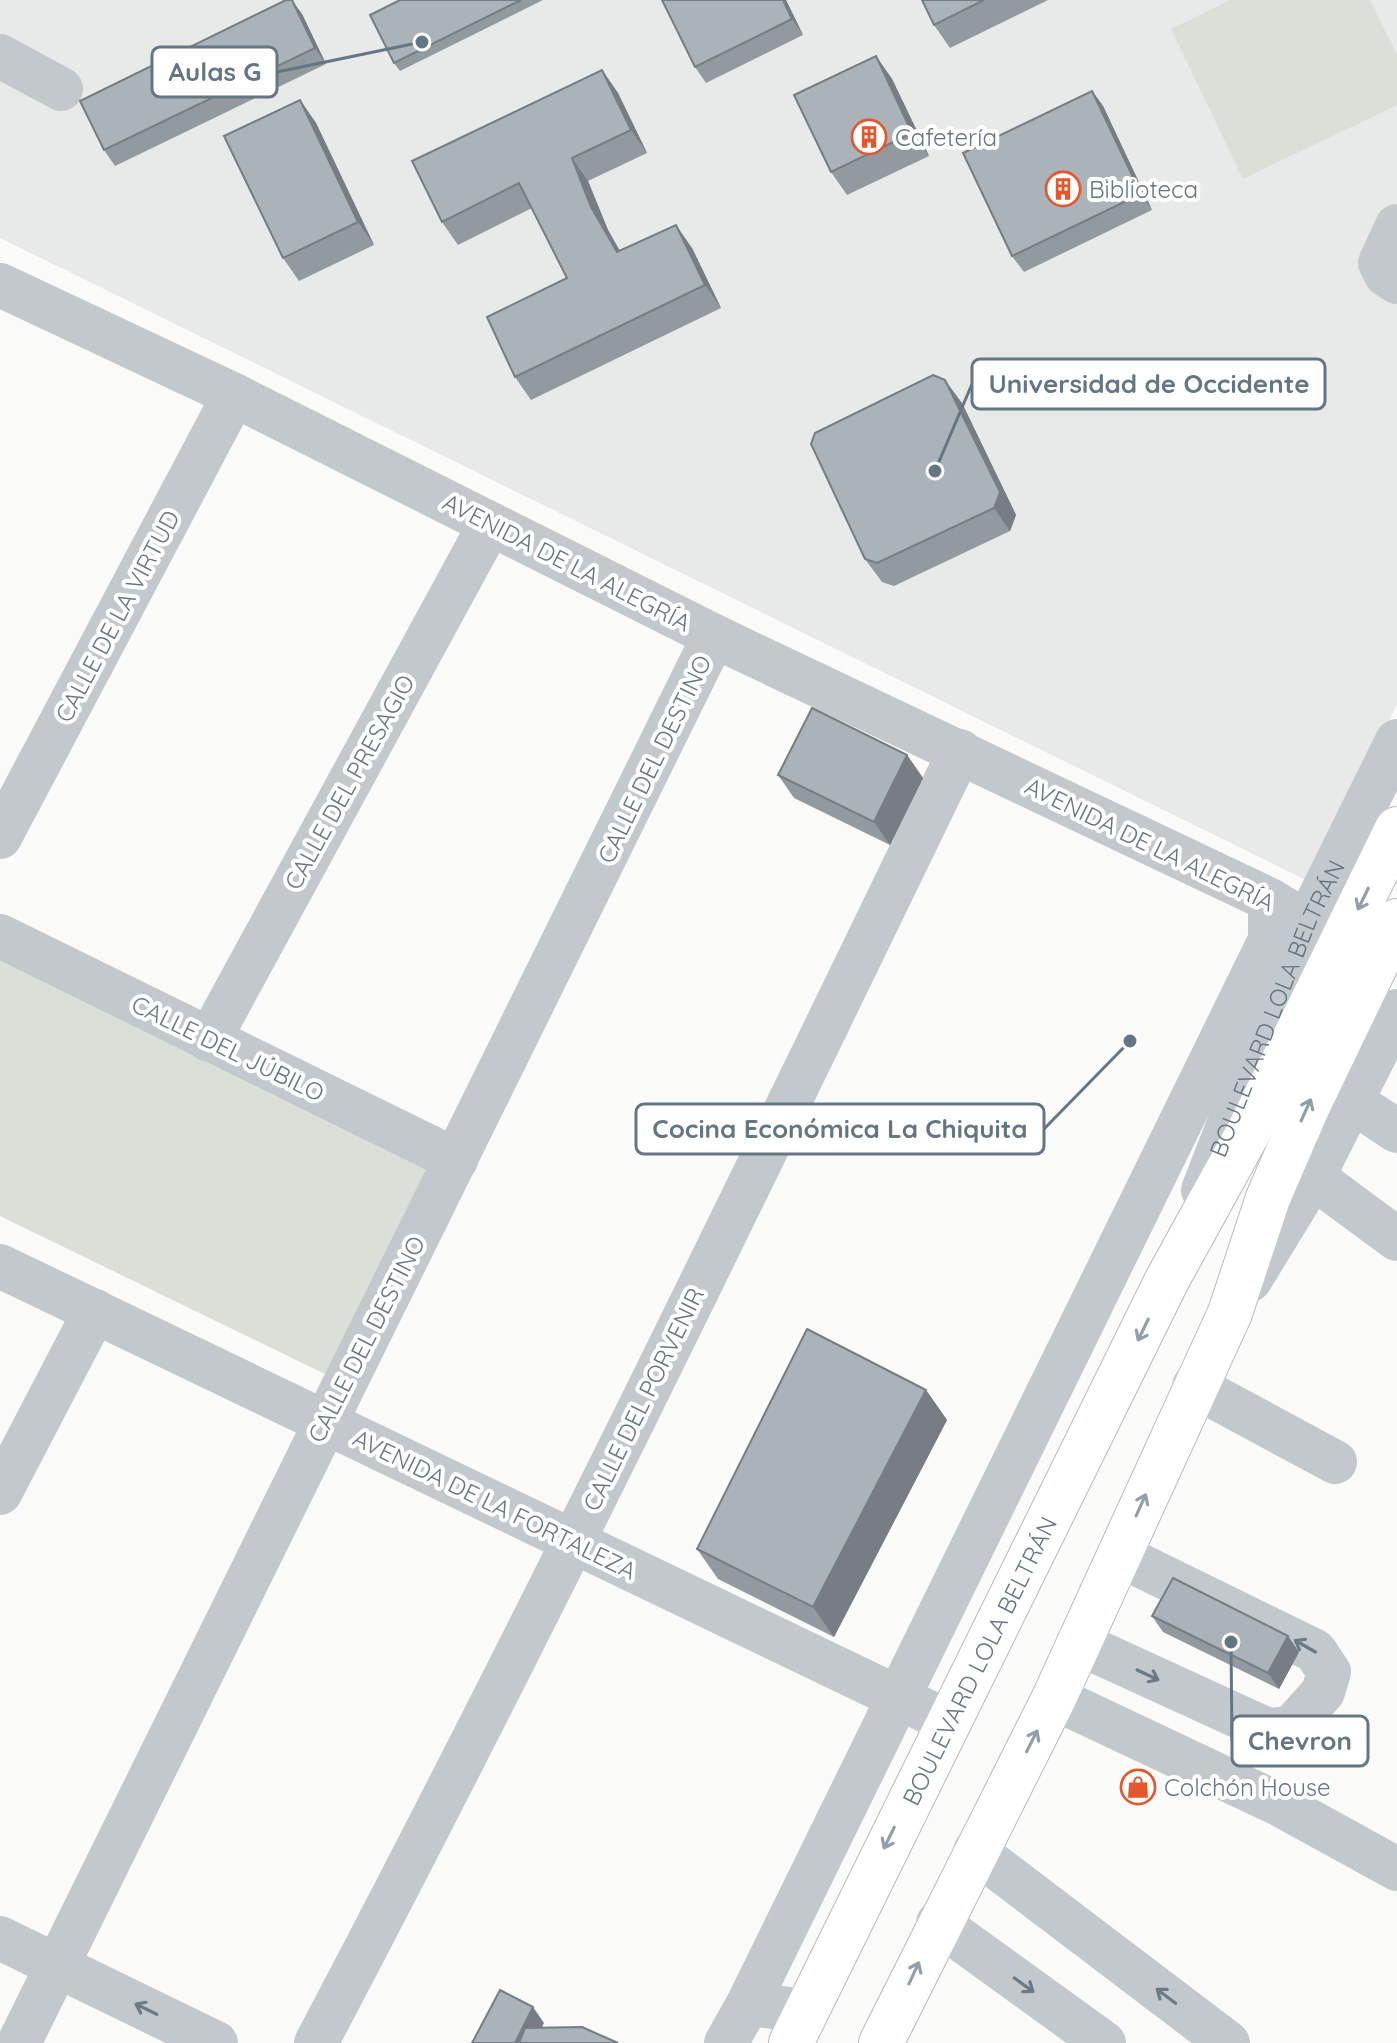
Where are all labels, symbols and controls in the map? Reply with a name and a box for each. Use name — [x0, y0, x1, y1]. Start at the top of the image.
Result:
callout: Aulas G — [152, 47, 277, 97]
text: Aulas G — [169, 55, 261, 88]
building icon: Cafetería — [850, 118, 888, 156]
place label: Cafetería — [895, 122, 997, 152]
building icon: Biblioteca — [1044, 170, 1082, 208]
place label: Biblioteca — [1089, 174, 1198, 204]
callout: Universidad de Occidente — [972, 359, 1325, 409]
text: Universidad de Occidente — [988, 367, 1310, 400]
street label: AVENIDA DE LA ALEGRÍA — [438, 486, 696, 638]
street label: CALLE DE LA VIRTUD — [48, 505, 186, 727]
street label: CALLE DEL DESTINO — [591, 650, 717, 868]
street label: CALLE DEL PRESAGIO — [277, 669, 421, 895]
street label: AVENIDA DE LA ALEGRÍA — [1020, 770, 1280, 918]
street label: BOULEVARD LOLA BELTRÁN — [1202, 855, 1351, 1161]
one-way arrow — [1355, 886, 1370, 910]
street label: CALLE DEL JÚBILO — [127, 988, 329, 1108]
one-way arrow — [1299, 1099, 1314, 1123]
callout: Cocina Económica La Chiquita — [636, 1104, 1044, 1154]
text: Cocina Económica La Chiquita — [652, 1112, 1028, 1145]
street label: CALLE DEL DESTINO — [301, 1231, 431, 1447]
street label: CALLE DEL PORVENIR — [576, 1282, 710, 1516]
one-way arrow — [1135, 1317, 1150, 1341]
street label: AVENIDA DE LA FORTALEZA — [348, 1422, 642, 1586]
one-way arrow — [1135, 1493, 1150, 1518]
street label: BOULEVARD LOLA BELTRÁN — [896, 1512, 1063, 1810]
one-way arrow — [1293, 1638, 1317, 1653]
one-way arrow — [1136, 1668, 1160, 1683]
callout: Chevron — [1232, 1716, 1368, 1766]
text: Chevron — [1248, 1724, 1352, 1757]
one-way arrow — [1024, 1729, 1040, 1753]
shop icon: Colchón House — [1119, 1768, 1157, 1806]
place label: Colchón House — [1164, 1772, 1331, 1802]
one-way arrow — [881, 1826, 896, 1849]
one-way arrow — [907, 1961, 922, 1985]
one-way arrow — [1013, 1976, 1034, 1993]
one-way arrow — [1155, 1987, 1177, 2004]
one-way arrow — [134, 2001, 158, 2016]

